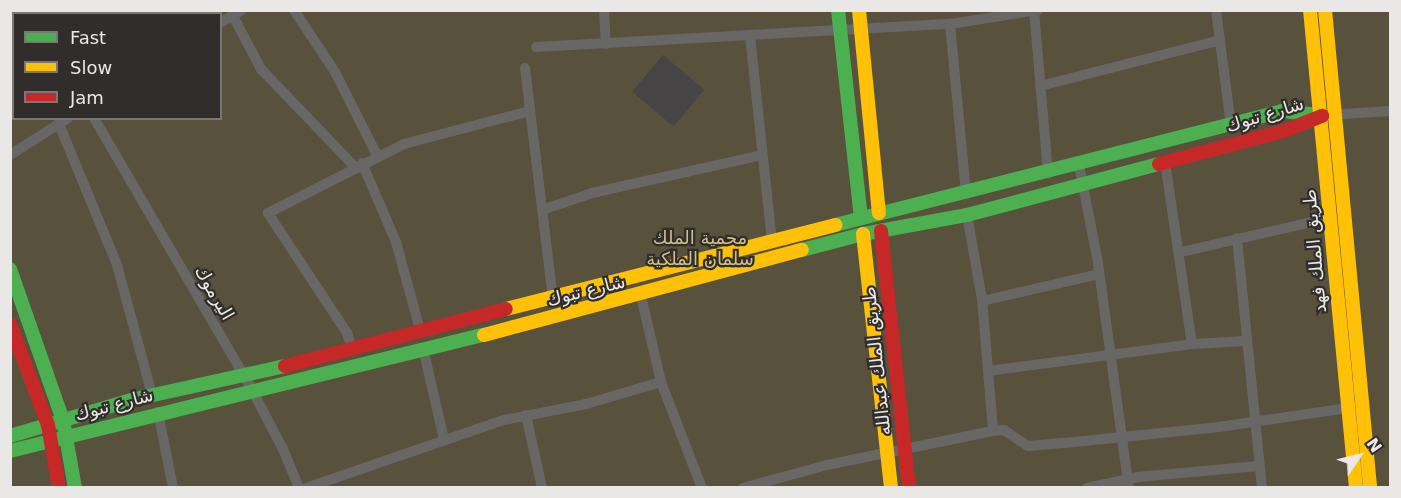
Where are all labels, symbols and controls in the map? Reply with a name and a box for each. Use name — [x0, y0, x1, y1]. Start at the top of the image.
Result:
legend — [12, 12, 222, 120]
text: Fast — [70, 27, 106, 48]
text: Slow — [70, 57, 112, 78]
text: Jam — [70, 87, 104, 108]
street label: شارع تبوك — [1223, 93, 1307, 137]
street label: طريق الملك فهد — [1299, 188, 1331, 314]
park label: محمية الملك سلمان الملكية — [646, 228, 754, 270]
street label: اليرموك — [190, 262, 238, 324]
street label: شارع تبوك — [544, 271, 628, 311]
street label: طريق الملك عبدالله — [858, 286, 896, 436]
street label: شارع تبوك — [72, 384, 156, 426]
north arrow — [1329, 426, 1389, 486]
text: N — [1363, 434, 1386, 456]

